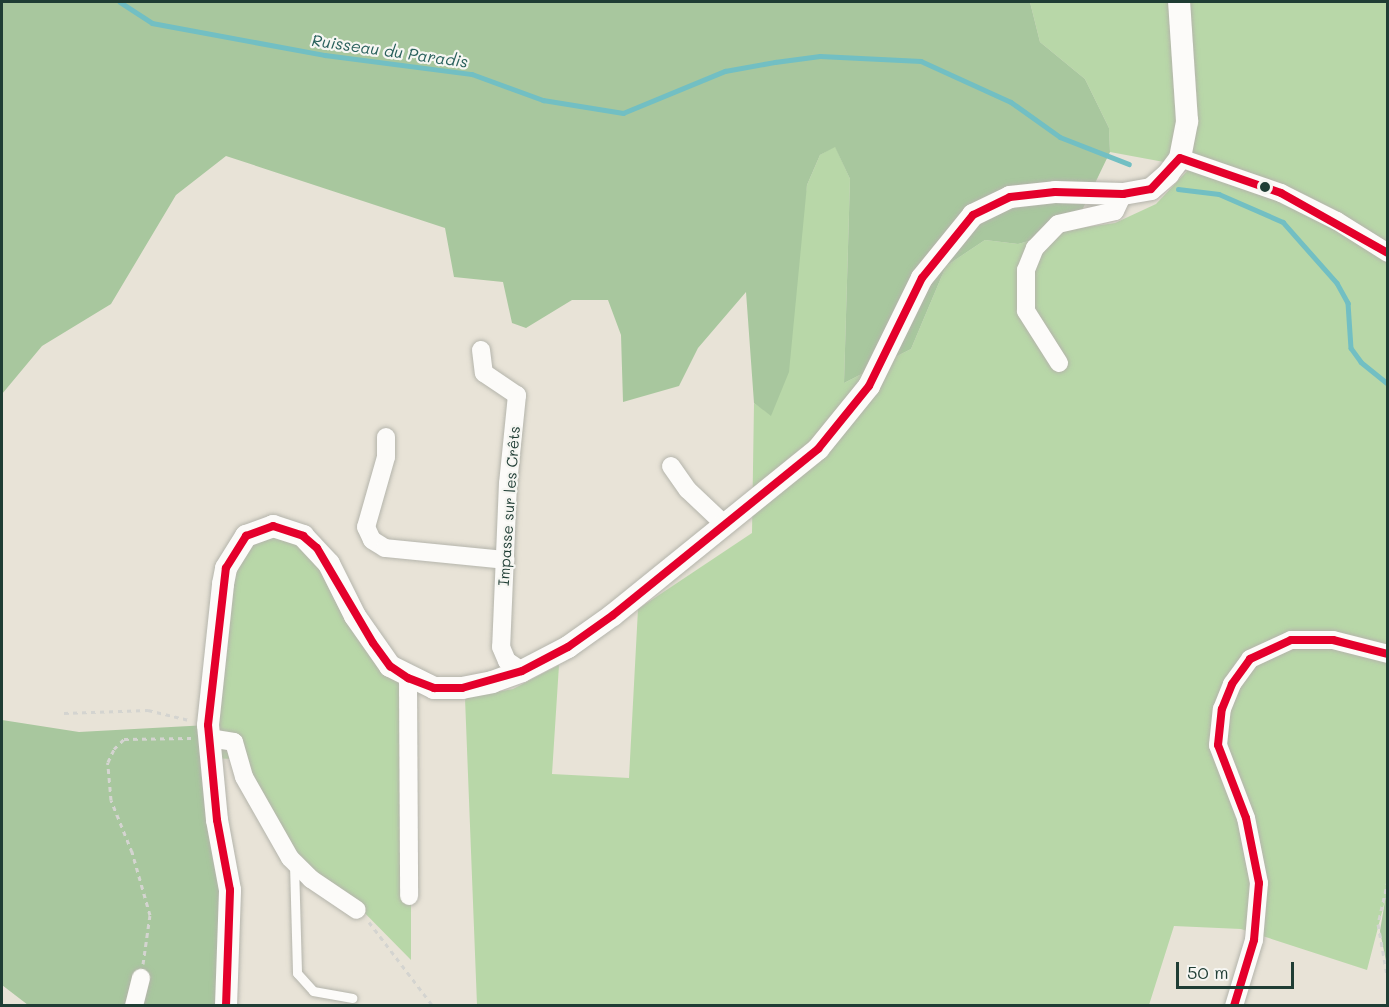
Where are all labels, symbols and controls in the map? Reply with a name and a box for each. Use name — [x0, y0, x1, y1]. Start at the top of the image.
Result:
water label: Ruisseau du Paradis — [311, 31, 469, 71]
unlabelled marker — [1259, 181, 1271, 193]
street label: Impasse sur les Crêts — [494, 425, 524, 587]
scale bar — [1179, 950, 1298, 988]
text: 50 m — [1187, 960, 1229, 984]

